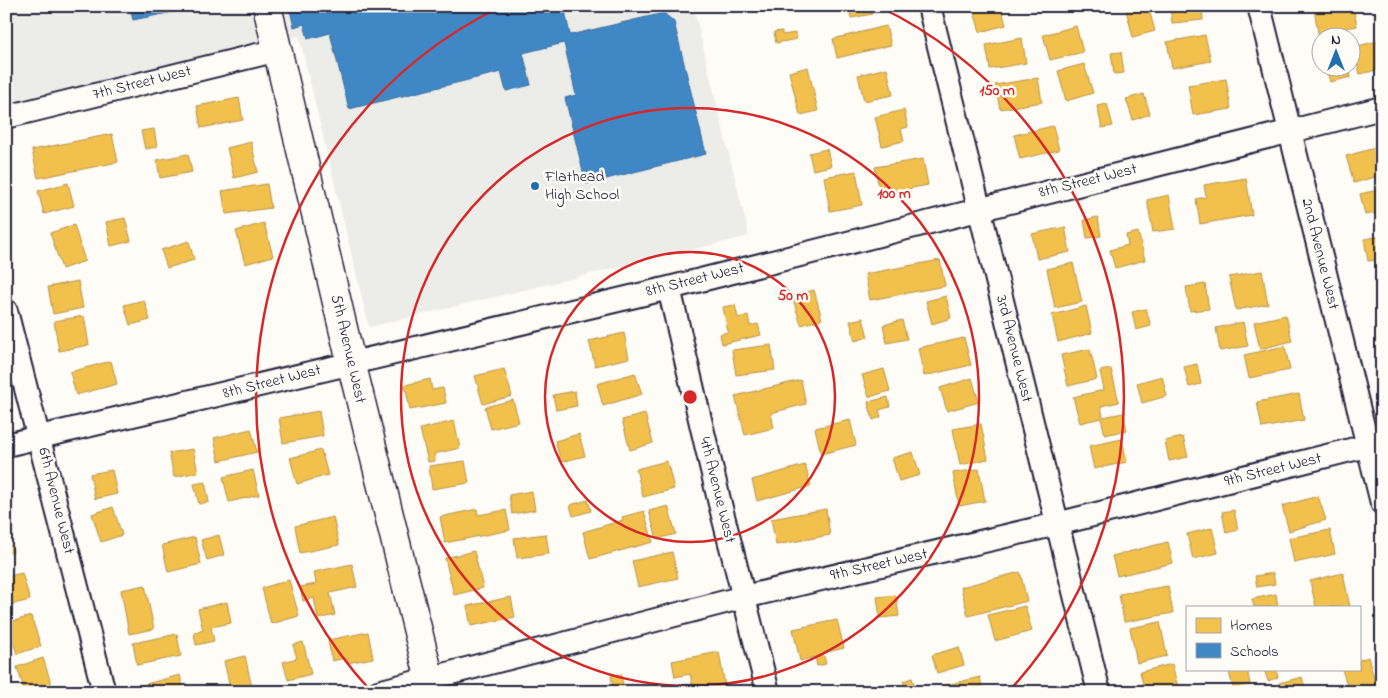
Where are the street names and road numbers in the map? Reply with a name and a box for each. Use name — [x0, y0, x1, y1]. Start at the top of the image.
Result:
street label: 7th Street West — [90, 59, 194, 107]
street label: 8th Street West — [1036, 157, 1140, 205]
street label: 2nd Avenue West — [1295, 196, 1346, 313]
street label: 8th Street West — [643, 256, 747, 304]
street label: 5th Avenue West — [324, 292, 372, 406]
street label: 3rd Avenue West — [989, 293, 1039, 406]
street label: 8th Street West — [220, 358, 324, 406]
street label: 4th Avenue West — [692, 434, 742, 546]
street label: 6th Avenue West — [31, 445, 81, 557]
street label: 9th Street West — [1222, 446, 1325, 494]
street label: 9th Street West — [828, 542, 931, 588]

